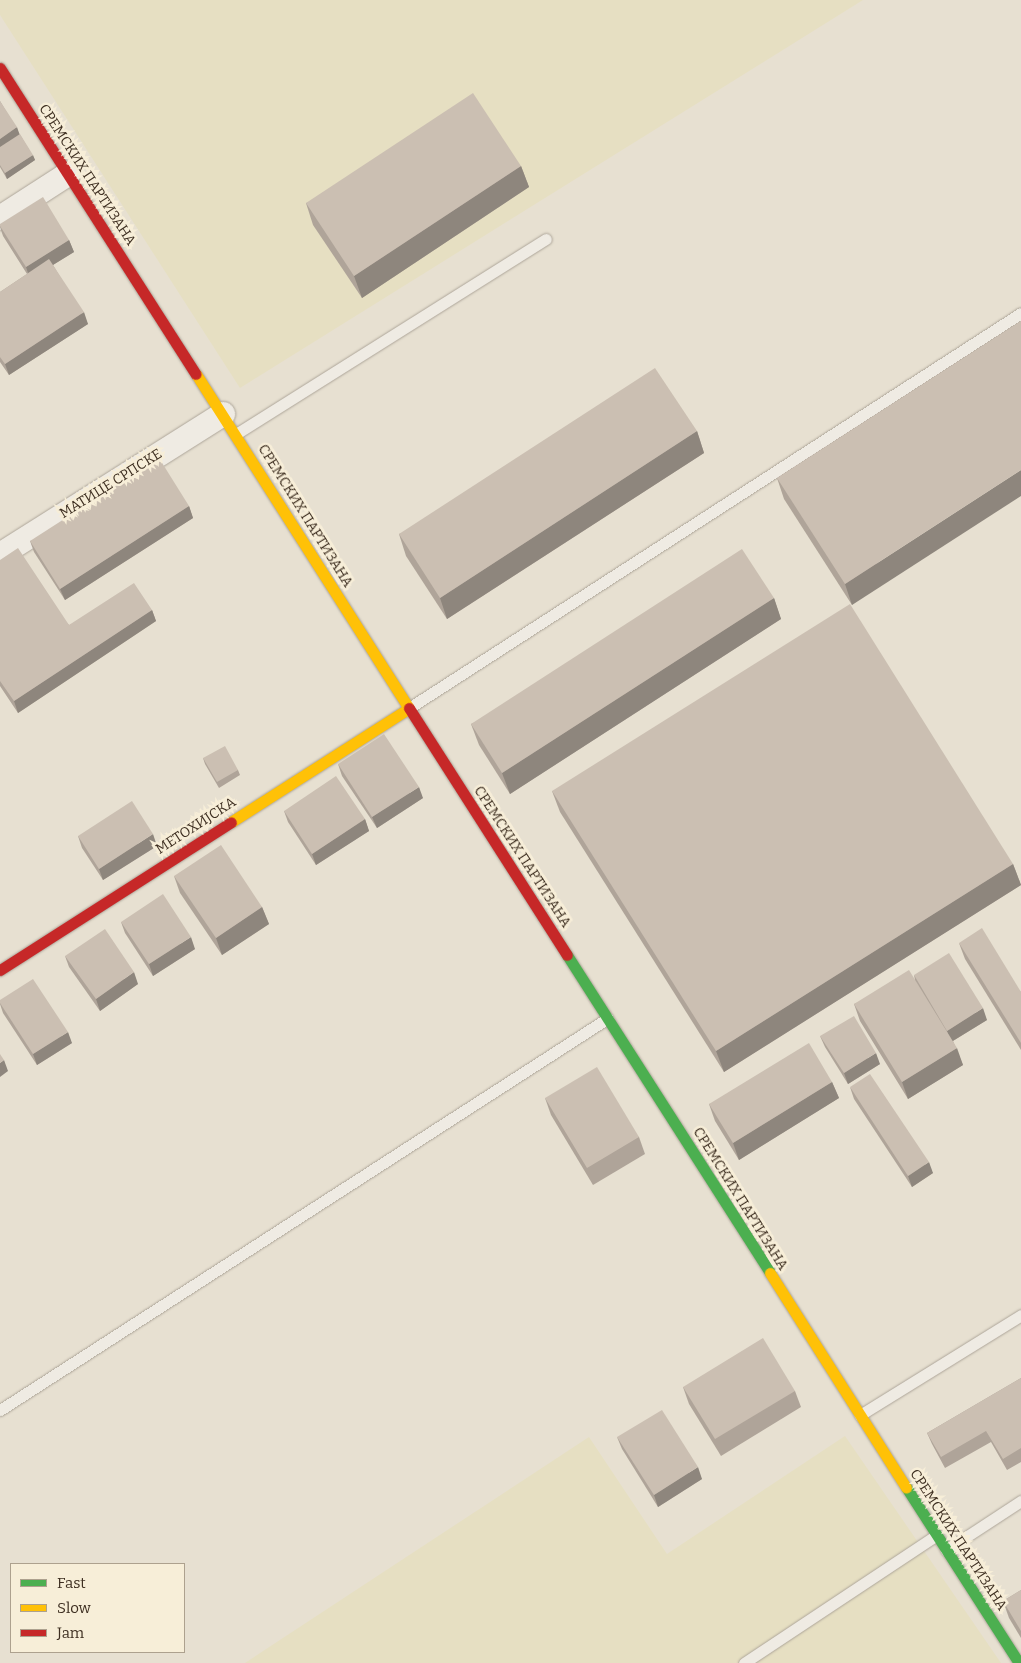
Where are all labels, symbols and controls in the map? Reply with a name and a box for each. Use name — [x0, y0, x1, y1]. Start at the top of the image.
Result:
street label: СРЕМСКИХ ПАРТИЗАНА — [35, 101, 139, 249]
street label: СРЕМСКИХ ПАРТИЗАНА — [254, 442, 356, 590]
street label: МАТИЦЕ СРПСКЕ — [57, 446, 165, 522]
street label: СРЕМСКИХ ПАРТИЗАНА — [470, 783, 574, 931]
street label: МЕТОХИЈСКА — [153, 794, 239, 858]
street label: СРЕМСКИХ ПАРТИЗАНА — [689, 1125, 791, 1273]
street label: СРЕМСКИХ ПАРТИЗАНА — [906, 1466, 1010, 1614]
legend — [10, 1563, 185, 1653]
text: Fast — [57, 1574, 86, 1592]
text: Slow — [57, 1599, 91, 1617]
text: Jam — [57, 1624, 84, 1642]

